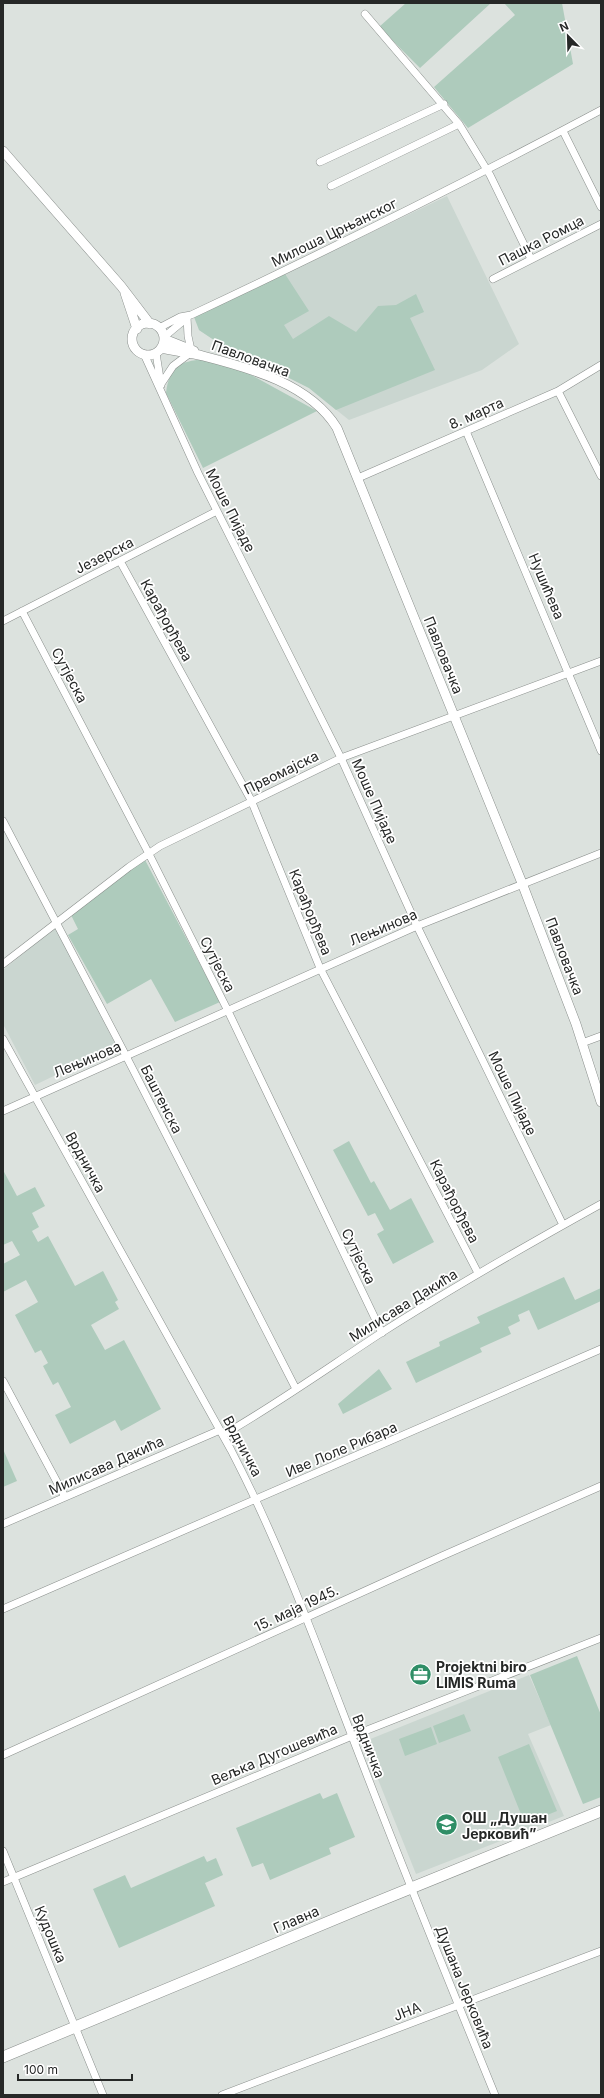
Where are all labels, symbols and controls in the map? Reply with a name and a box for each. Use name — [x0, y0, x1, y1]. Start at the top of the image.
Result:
north arrow — [548, 16, 588, 56]
text: N — [557, 19, 571, 35]
street label: Милоша Црњанског — [268, 194, 400, 270]
street label: Пашка Ромца — [496, 211, 586, 269]
street label: Павловачка — [210, 336, 292, 380]
street label: 8. марта — [446, 393, 506, 433]
street label: Моше Пијаде — [203, 465, 259, 555]
street label: Језерска — [72, 533, 136, 577]
street label: Нушићева — [525, 550, 569, 622]
street label: Карађорђева — [137, 576, 197, 664]
street label: Павловачка — [421, 614, 467, 696]
street label: Сутјеска — [48, 645, 92, 705]
street label: Првомајска — [241, 747, 321, 797]
street label: Моше Пијаде — [349, 756, 401, 846]
street label: Карађорђева — [286, 866, 336, 958]
street label: Лењинова — [347, 905, 419, 949]
street label: Павловачка — [542, 915, 588, 997]
street label: Сутјеска — [197, 933, 239, 995]
street label: Лењинова — [51, 1037, 123, 1081]
street label: Моше Пијаде — [485, 1048, 541, 1138]
street label: Баштенска — [137, 1062, 187, 1136]
street label: Врдничка — [62, 1129, 110, 1195]
street label: Карађорђева — [427, 1156, 483, 1246]
street label: Сутјеска — [338, 1225, 380, 1287]
street label: Милисава Дакића — [346, 1265, 460, 1345]
street label: Врдничка — [220, 1413, 266, 1479]
street label: Иве Лоле Рибара — [283, 1418, 399, 1480]
street label: Милисава Дакића — [46, 1432, 166, 1498]
street label: 15. маја 1945. — [251, 1581, 341, 1635]
place label: Projektni biro LIMIS Ruma — [436, 1658, 527, 1691]
office icon: Projektni biro LIMIS Ruma — [408, 1661, 434, 1687]
street label: Врдничка — [349, 1712, 389, 1780]
street label: Вељка Дугошевића — [208, 1720, 340, 1788]
place label: ОШ „Душан Јерковић” — [462, 1809, 547, 1842]
school or university icon: ОШ „Душан Јерковић” — [433, 1812, 459, 1838]
street label: Главна — [271, 1902, 321, 1936]
street label: Кудошка — [31, 1903, 71, 1965]
street label: Душана Јерковића — [432, 1923, 498, 2051]
street label: ЈНА — [391, 1998, 423, 2024]
scale bar — [18, 2056, 132, 2082]
text: 100 m — [24, 2062, 58, 2077]

